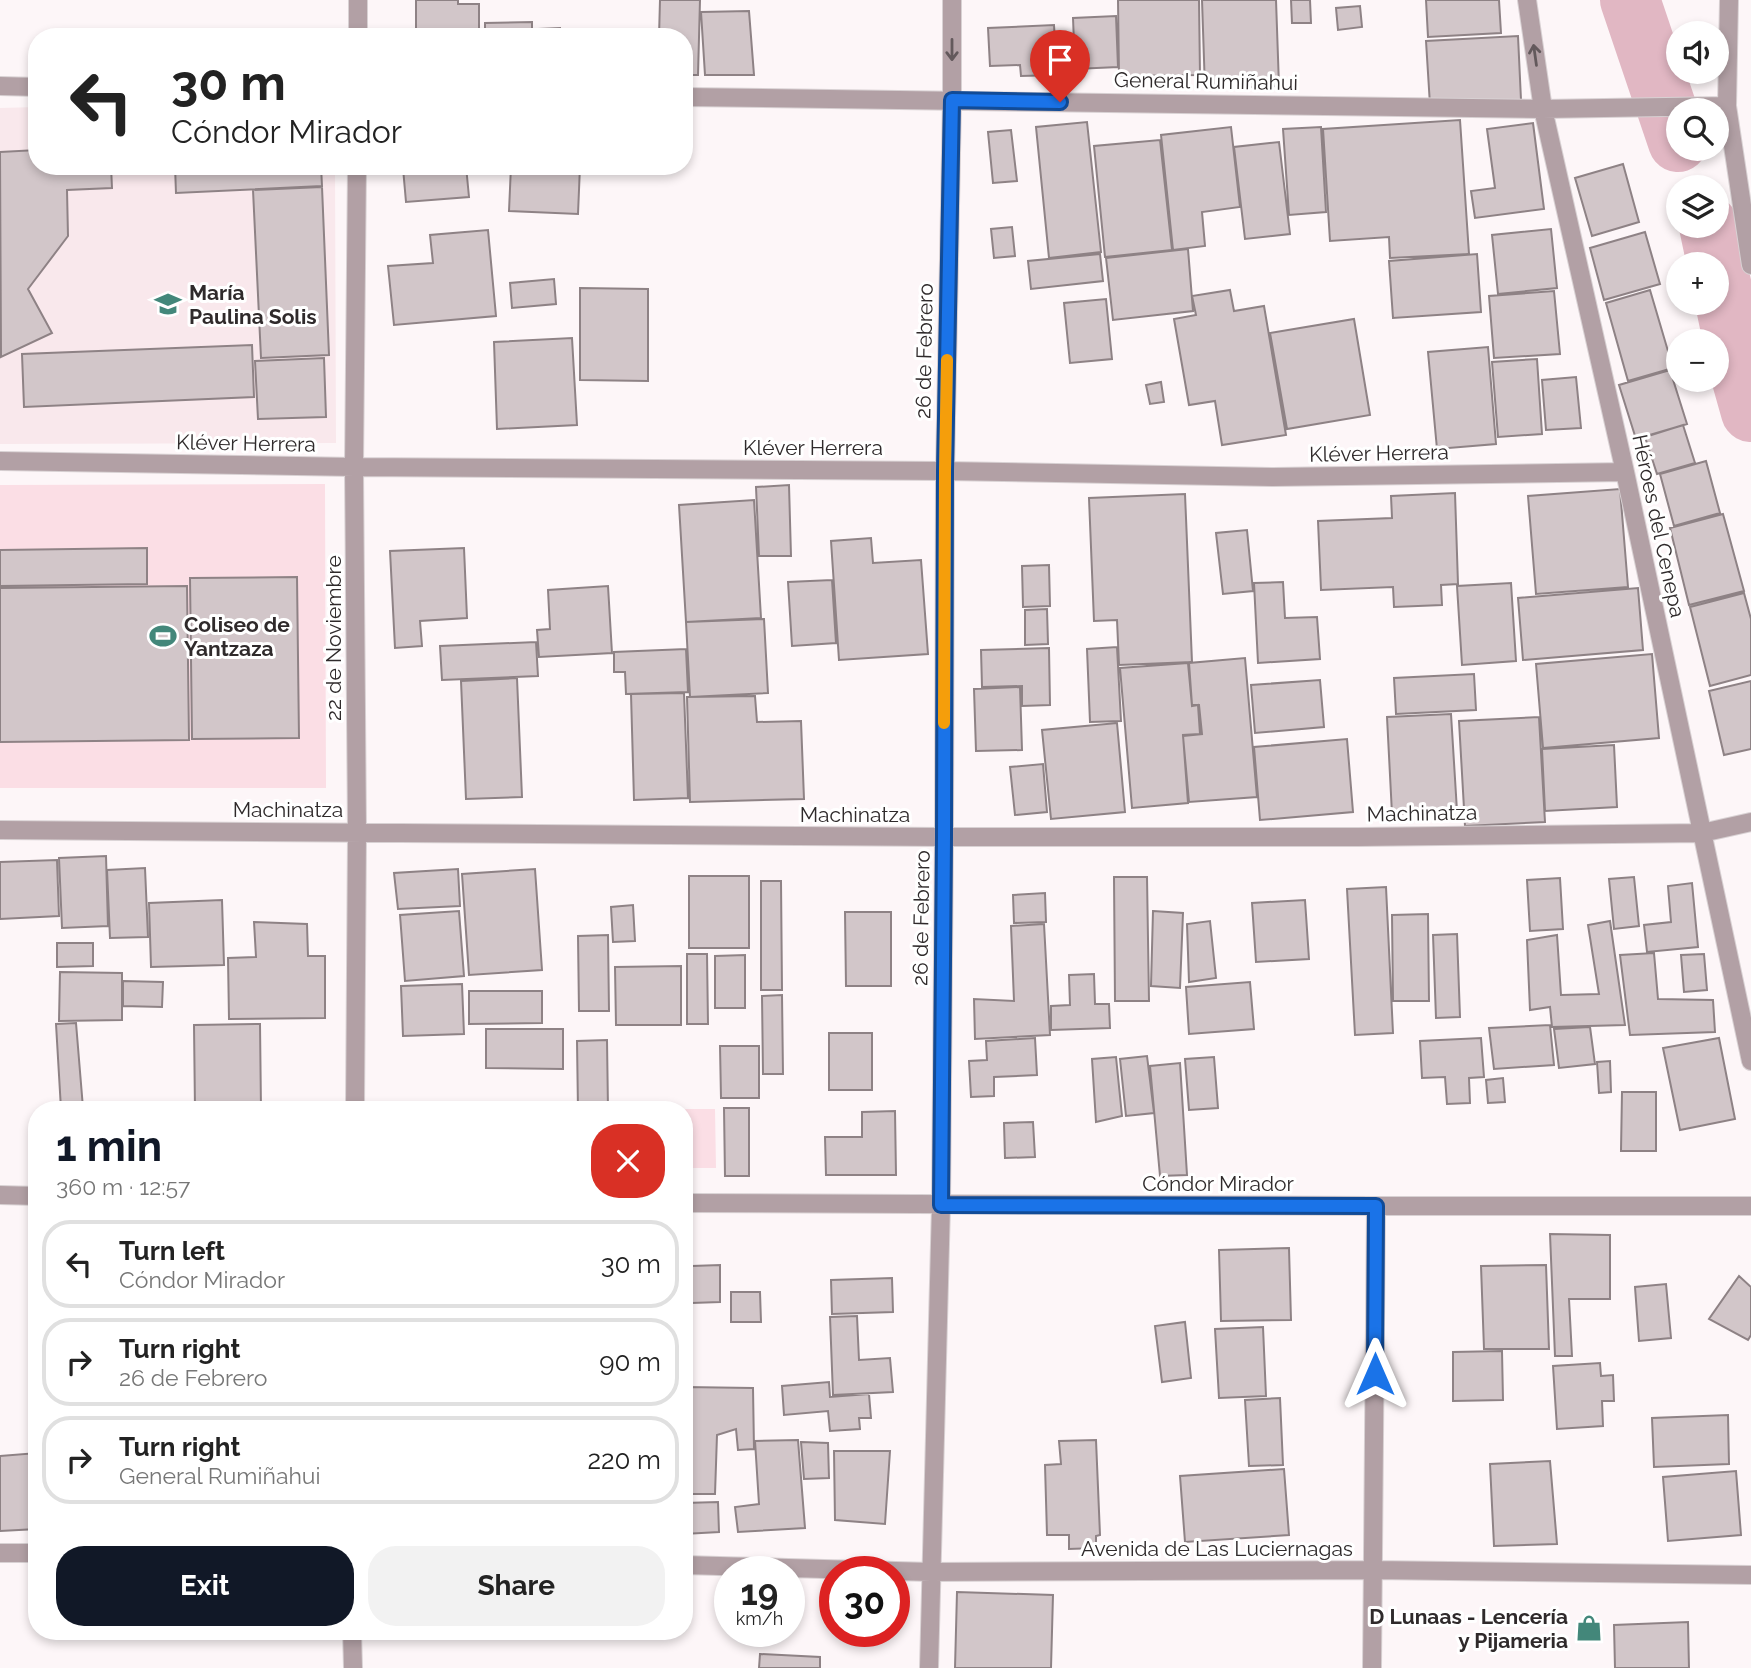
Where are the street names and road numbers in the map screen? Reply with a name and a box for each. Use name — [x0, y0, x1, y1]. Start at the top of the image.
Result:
street label: General Rumiñahui — [1114, 67, 1298, 95]
street label: 26 de Febrero — [910, 283, 938, 419]
street label: Kléver Herrera — [176, 429, 316, 457]
street label: Héroes del Cenepa — [1627, 432, 1691, 620]
street label: Kléver Herrera — [743, 435, 883, 460]
street label: Kléver Herrera — [1309, 439, 1449, 467]
street label: 22 de Noviembre — [321, 555, 346, 721]
street label: Machinatza — [233, 797, 343, 822]
street label: Machinatza — [1367, 800, 1477, 826]
street label: Machinatza — [800, 802, 910, 827]
street label: 26 de Febrero — [907, 850, 935, 986]
street label: Cóndor Mirador — [1142, 1171, 1294, 1196]
street label: Avenida de Las Luciernagas — [1081, 1536, 1353, 1561]

